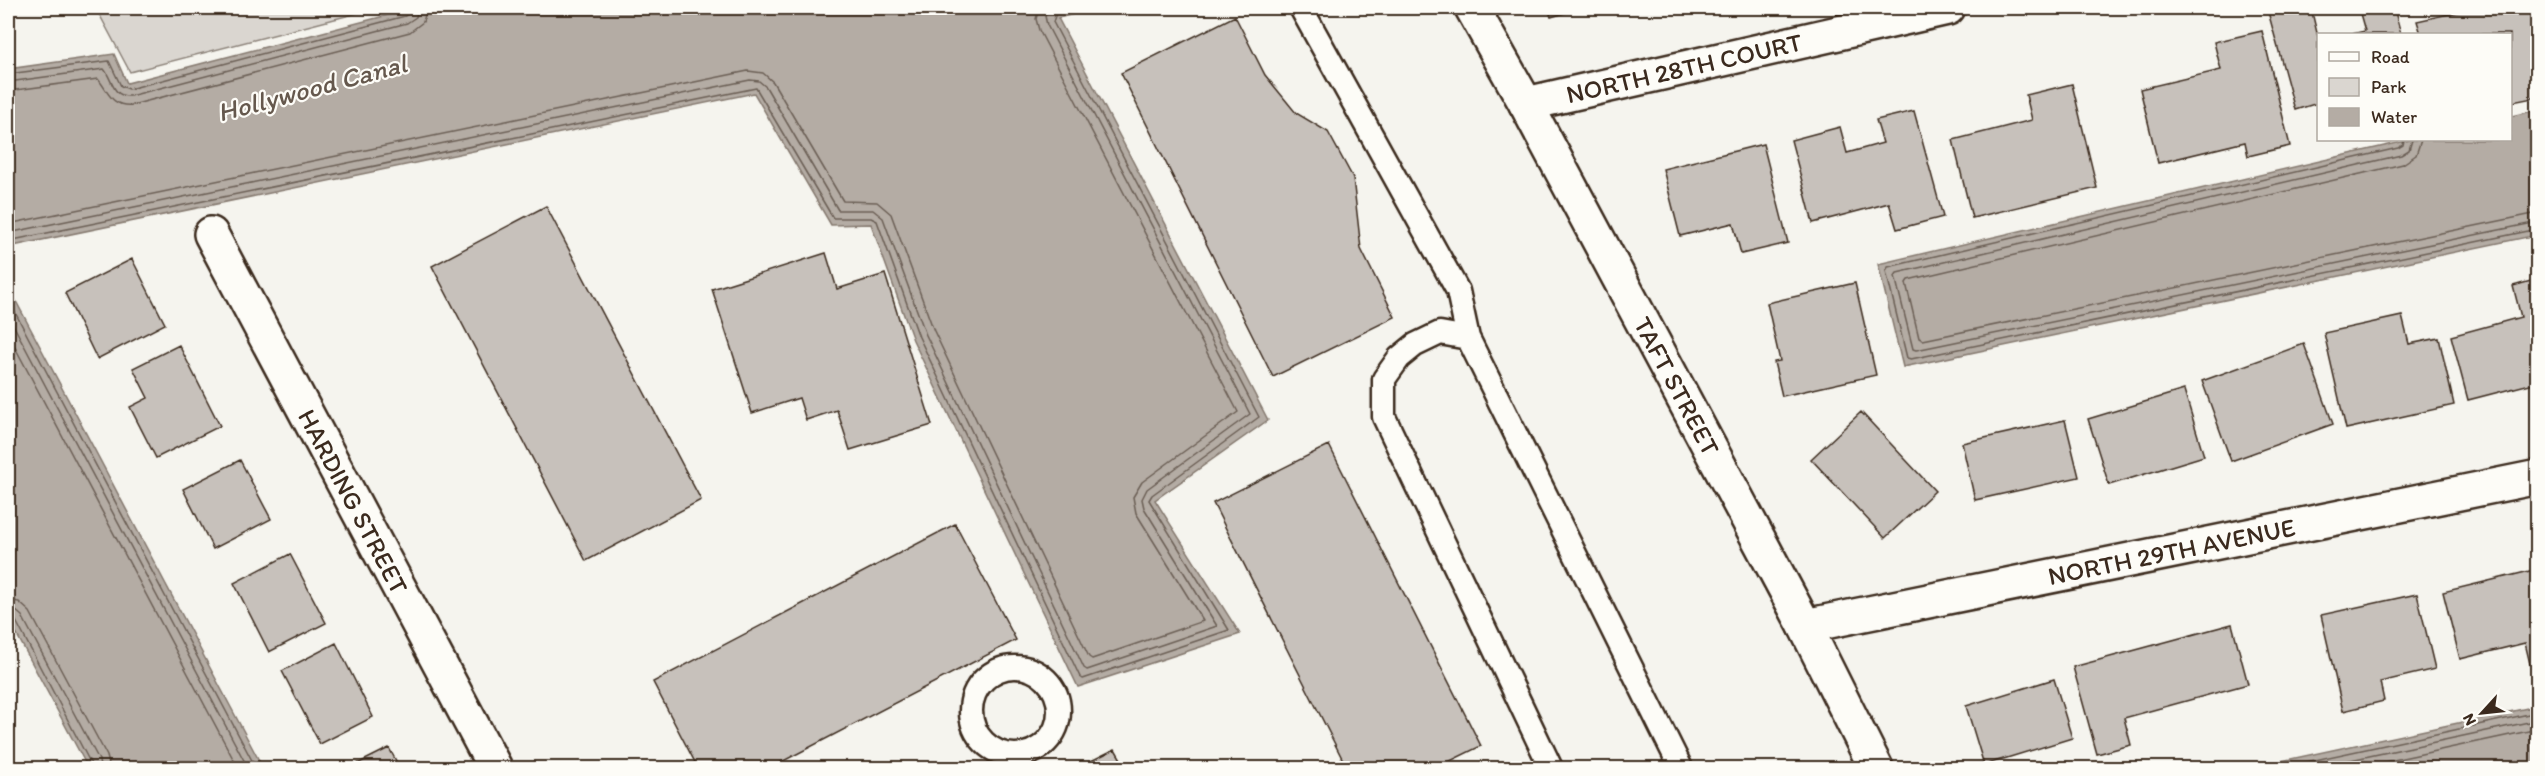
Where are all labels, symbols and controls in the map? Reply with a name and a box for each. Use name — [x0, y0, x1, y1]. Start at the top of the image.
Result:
street label: NORTH 28TH COURT — [1563, 26, 1805, 110]
legend — [2317, 33, 2512, 141]
water label: Hollywood Canal — [214, 46, 412, 129]
text: Road — [2371, 46, 2410, 68]
text: Park — [2371, 76, 2406, 98]
text: Water — [2371, 106, 2417, 128]
street label: TAFT STREET — [1627, 311, 1727, 461]
street label: HARDING STREET — [291, 404, 416, 600]
street label: NORTH 29TH AVENUE — [2045, 511, 2298, 592]
north arrow — [2452, 683, 2512, 743]
text: N — [2458, 710, 2480, 729]

